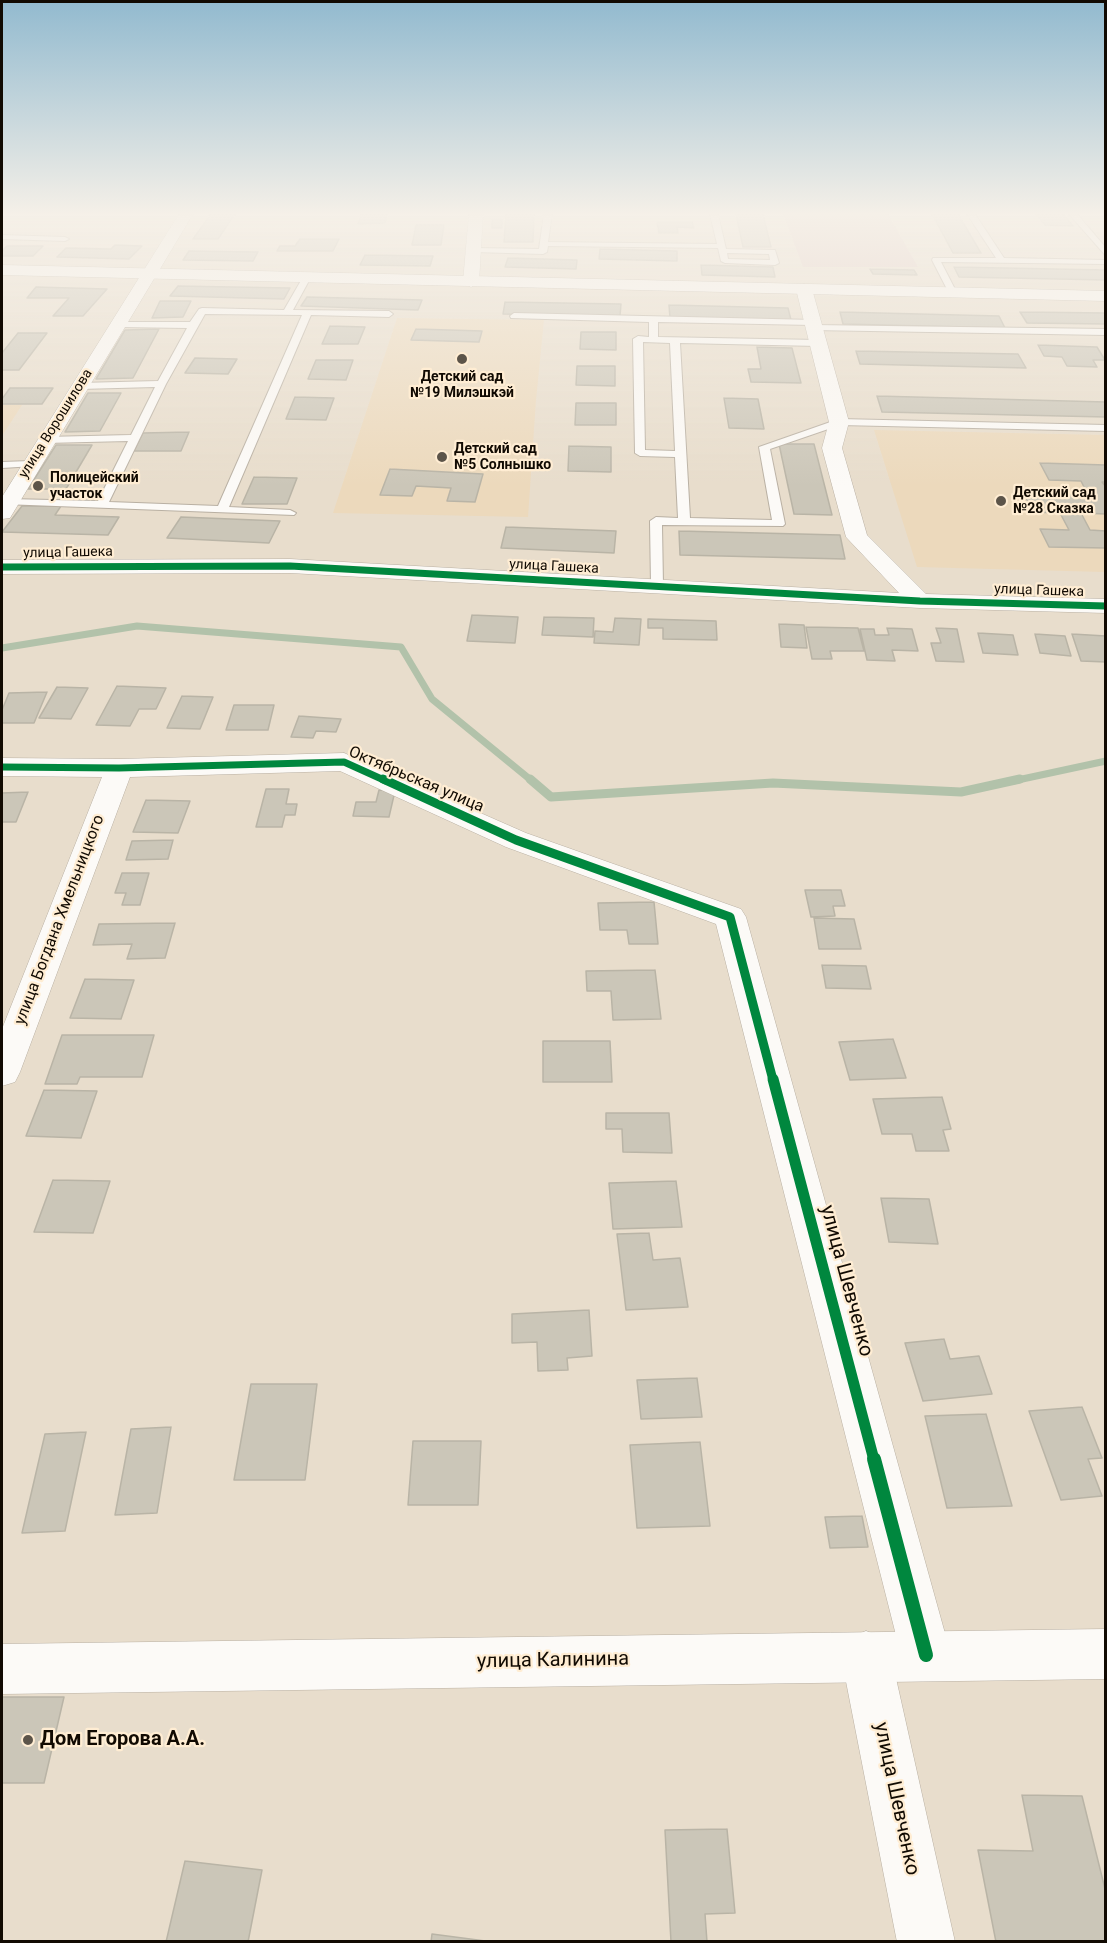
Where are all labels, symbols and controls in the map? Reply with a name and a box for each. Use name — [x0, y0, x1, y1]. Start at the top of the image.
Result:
marker: Детский сад №19 Милэшкэй — [455, 352, 469, 366]
street label: улица Ворошилова — [16, 366, 96, 482]
place label: Детский сад №19 Милэшкэй — [410, 369, 514, 402]
place label: Детский сад №5 Солнышко — [454, 441, 551, 473]
marker: Детский сад №5 Солнышко — [435, 450, 449, 464]
place label: Полицейский участок — [50, 470, 139, 502]
marker: Полицейский участок — [31, 479, 45, 493]
place label: Детский сад №28 Сказка — [1013, 485, 1096, 518]
marker: Детский сад №28 Сказка — [994, 494, 1008, 508]
street label: улица Гашека — [23, 544, 113, 562]
street label: улица Гашека — [509, 556, 599, 578]
street label: улица Гашека — [994, 581, 1084, 601]
street label: Октябрьская улица — [346, 743, 486, 817]
street label: улица Богдана Хмельницкого — [11, 812, 109, 1028]
street label: улица Шевченко — [814, 1203, 878, 1359]
street label: улица Калинина — [477, 1648, 629, 1674]
street label: улица Шевченко — [868, 1720, 924, 1878]
place label: Дом Егорова А.А. — [40, 1728, 205, 1752]
marker: Дом Егорова А.А. — [21, 1733, 35, 1747]

